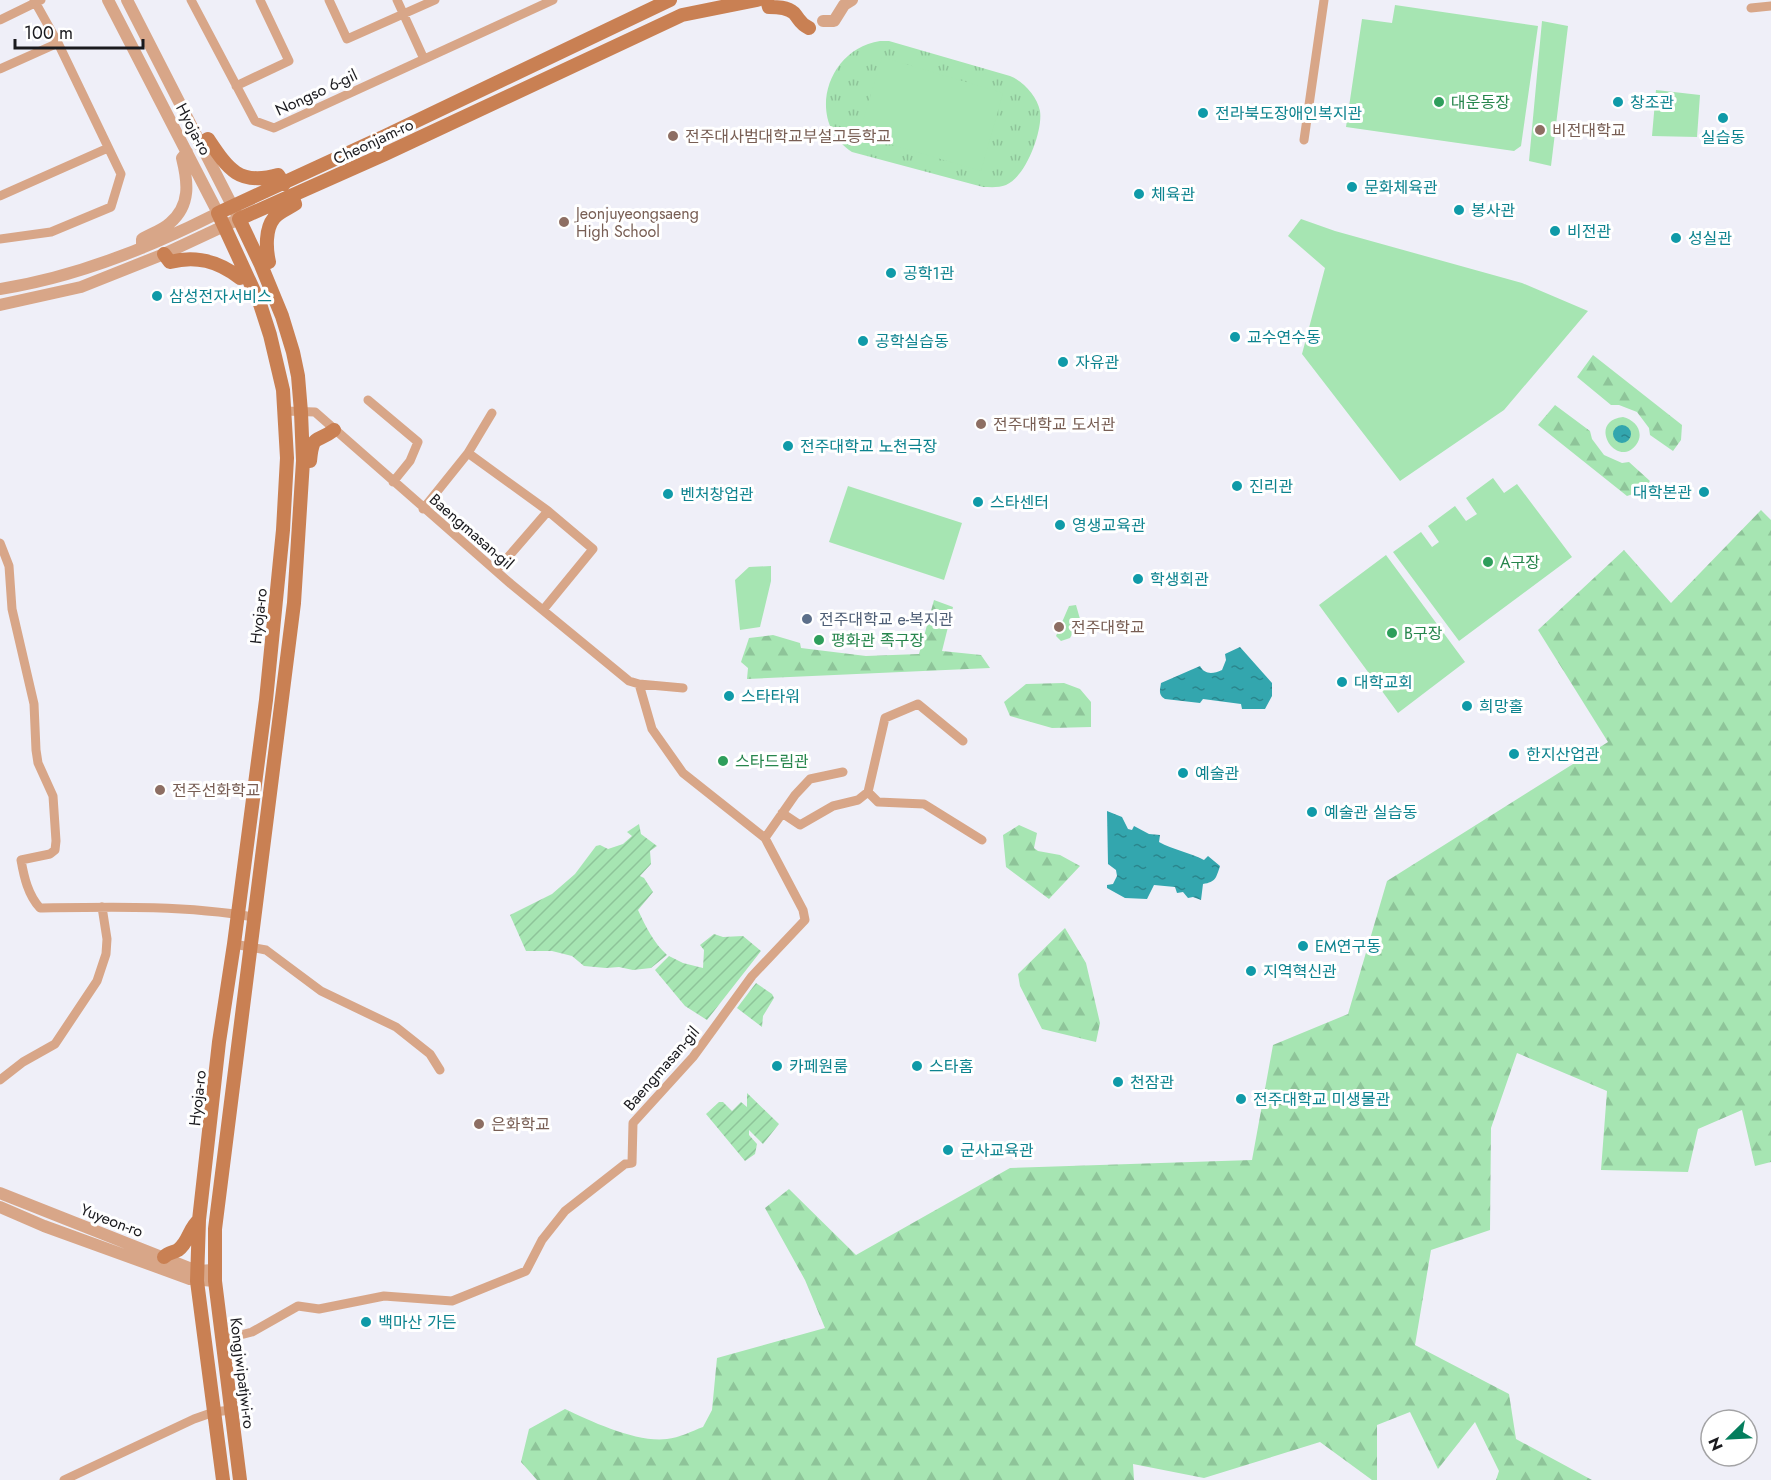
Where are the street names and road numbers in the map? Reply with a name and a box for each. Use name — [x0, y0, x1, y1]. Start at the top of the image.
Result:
street label: Nongso 6-gil — [271, 63, 361, 122]
street label: Hyoja-ro — [170, 99, 217, 160]
street label: Cheonjam-ro — [329, 113, 417, 170]
street label: Baengmasan-gil — [424, 488, 519, 575]
street label: Hyoja-ro — [244, 587, 273, 645]
street label: Baengmasan-gil — [618, 1021, 705, 1116]
street label: Hyoja-ro — [183, 1069, 212, 1127]
street label: Yuyeon-ro — [77, 1198, 147, 1243]
street label: Kongjwipatjwi-ro — [224, 1316, 261, 1430]

